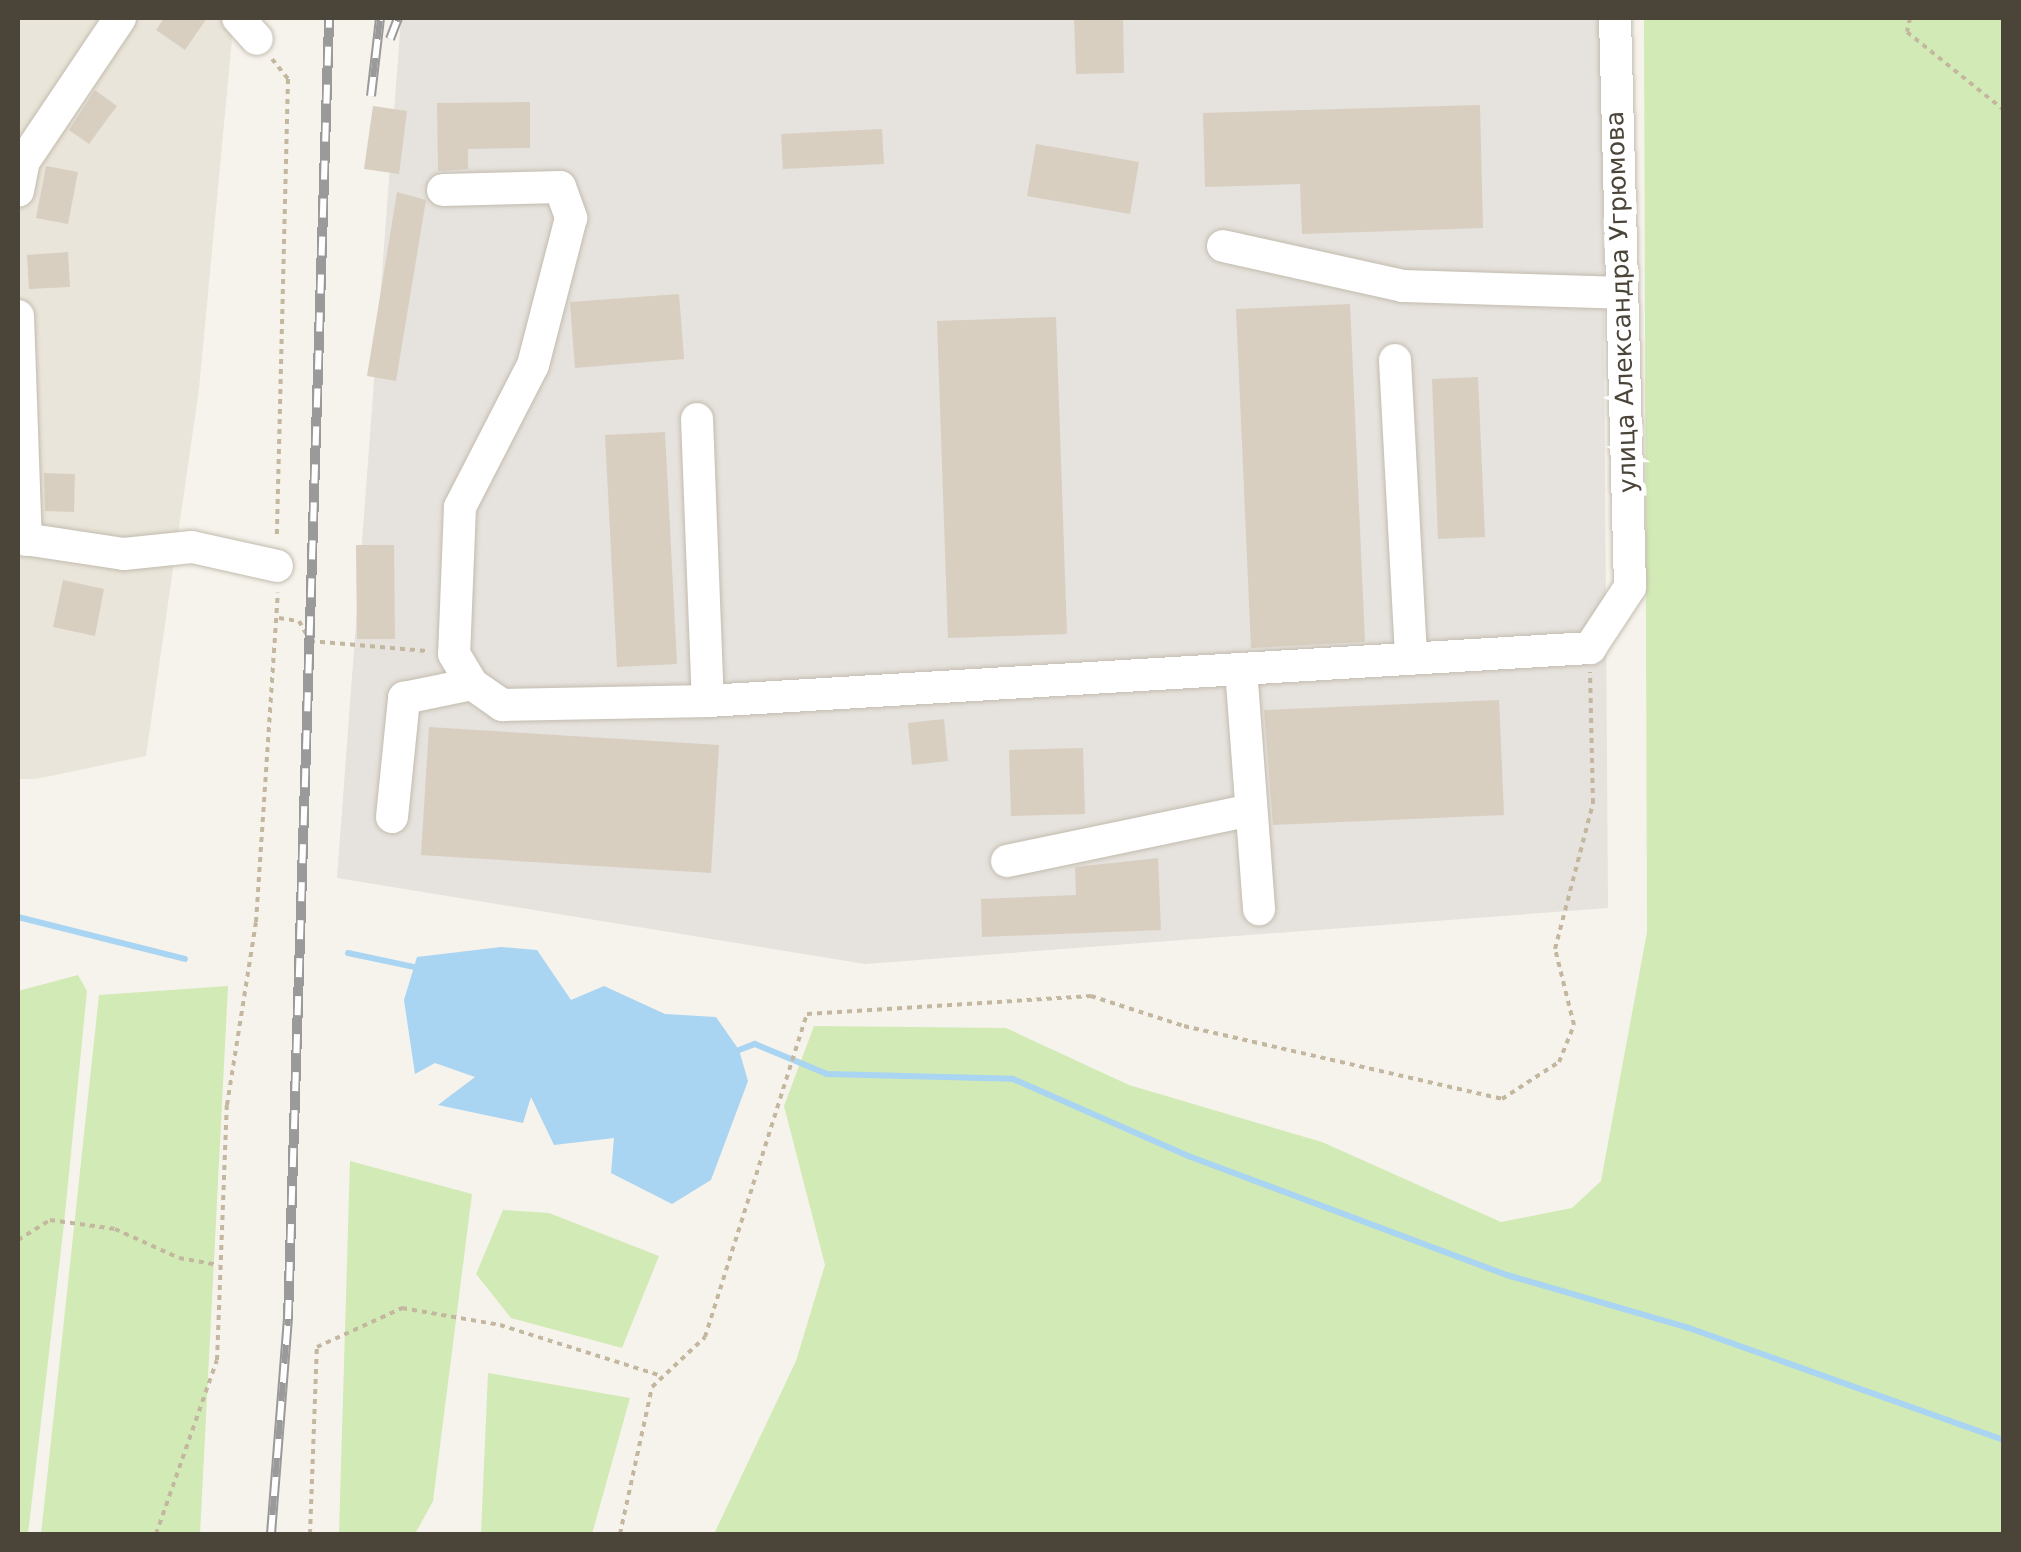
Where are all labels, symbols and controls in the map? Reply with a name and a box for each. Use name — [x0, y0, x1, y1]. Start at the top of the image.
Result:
street label: улица Александра Угрюмова — [1600, 110, 1644, 494]

